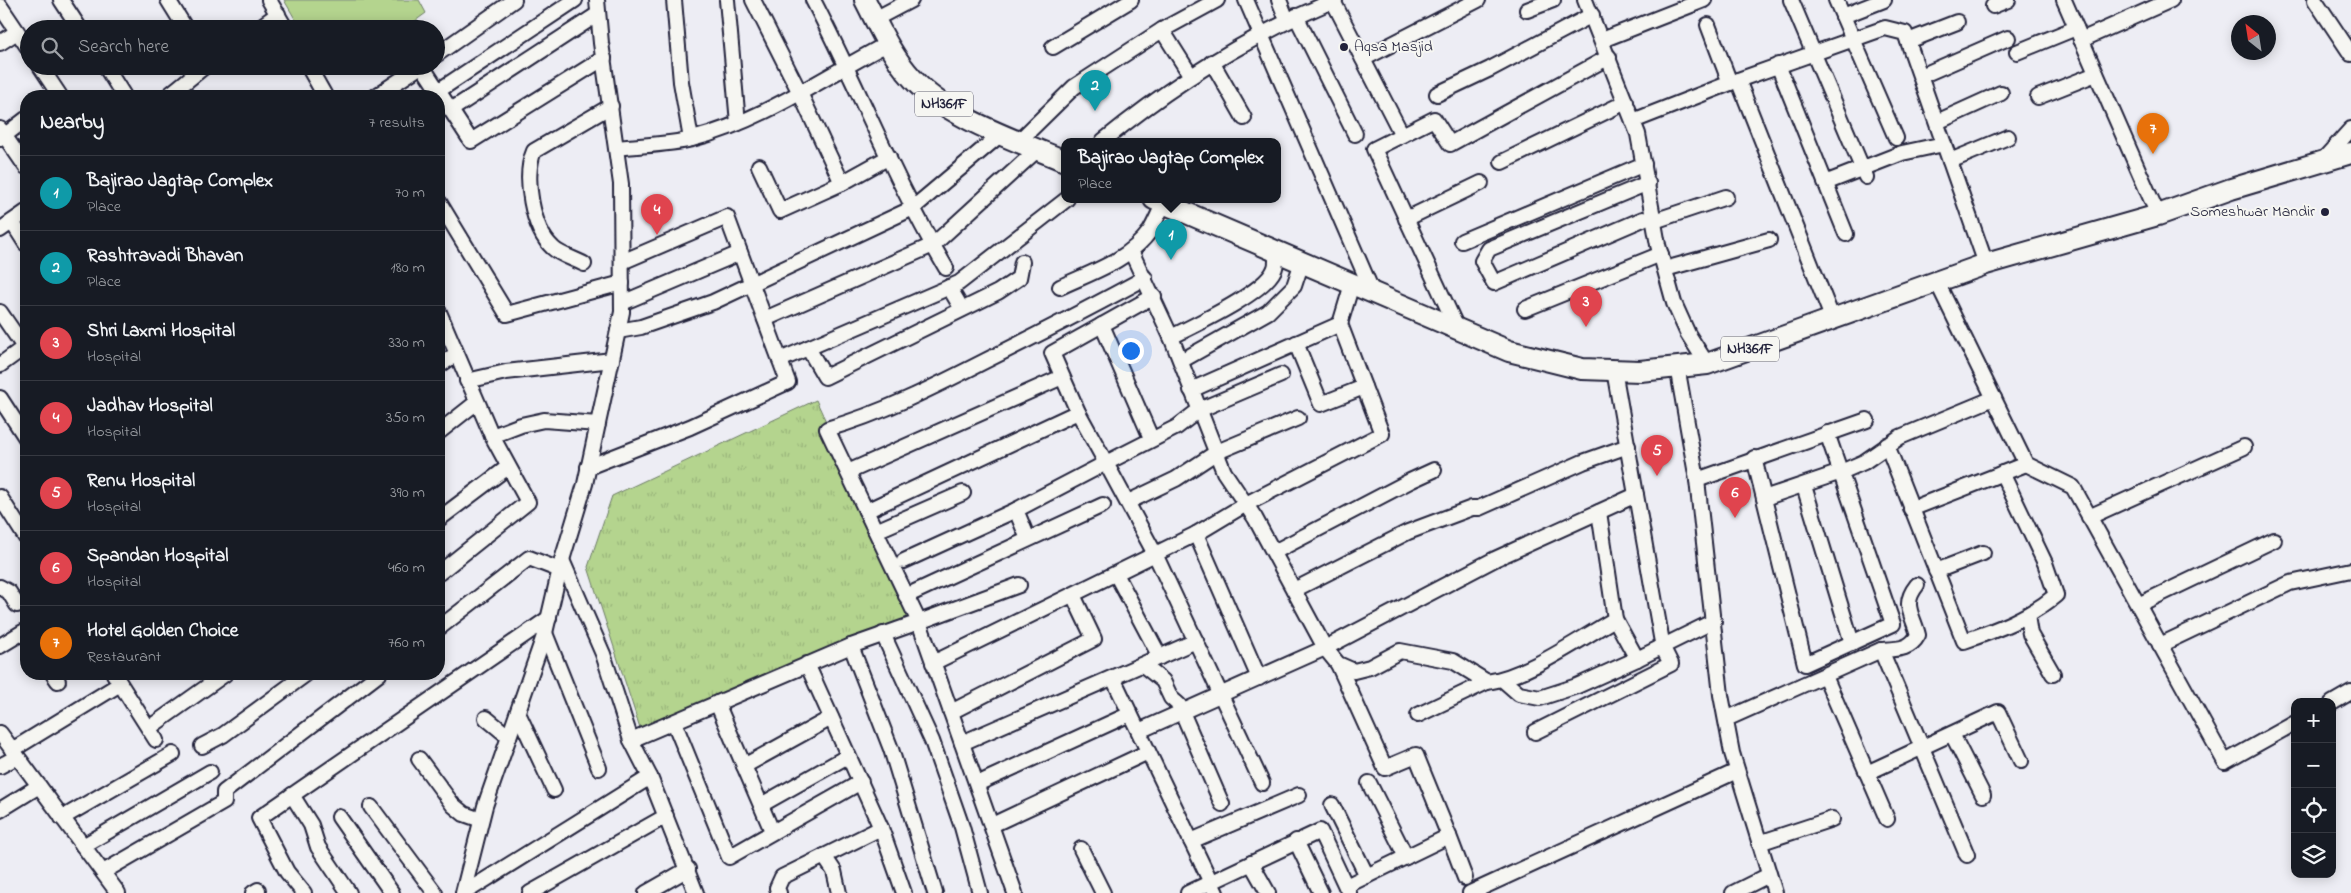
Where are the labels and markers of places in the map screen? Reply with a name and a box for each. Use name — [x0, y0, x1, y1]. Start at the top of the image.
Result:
place label: Aqsa Masjid — [1354, 35, 1433, 59]
marker: Aqsa Masjid — [1338, 41, 1350, 53]
pin: 2 — [1079, 70, 1111, 111]
pin: 7 — [2137, 113, 2169, 154]
pin: 4 — [641, 194, 673, 235]
place label: Someshwar Mandir — [2190, 200, 2315, 224]
marker: Someshwar Mandir — [2319, 206, 2331, 218]
pin: 1 — [1155, 219, 1187, 260]
pin: 3 — [1570, 286, 1602, 327]
pin: 5 — [1641, 435, 1673, 476]
pin: 6 — [1719, 477, 1751, 518]

